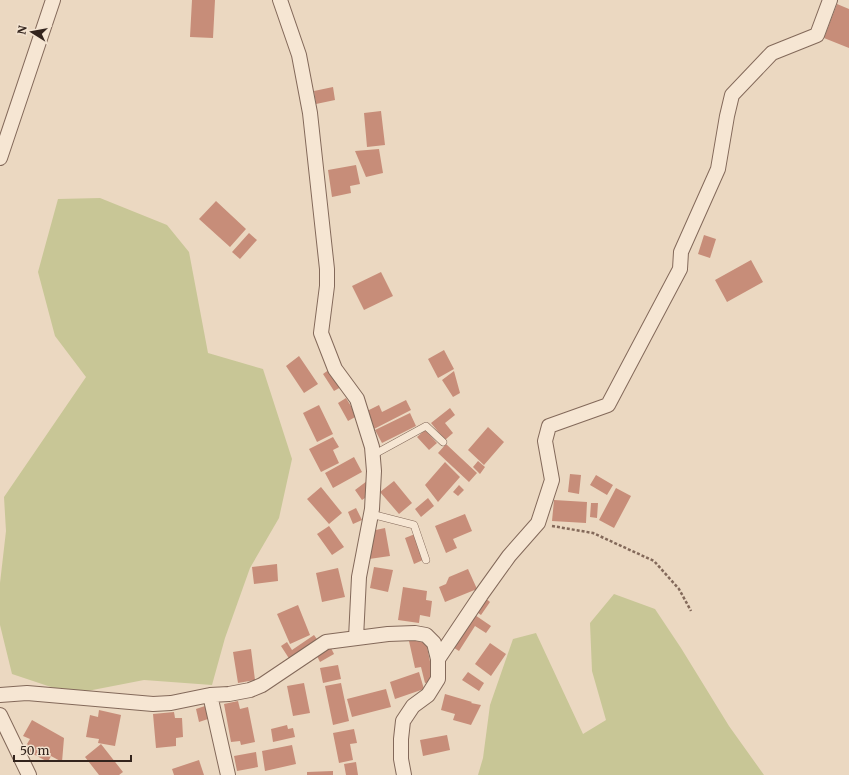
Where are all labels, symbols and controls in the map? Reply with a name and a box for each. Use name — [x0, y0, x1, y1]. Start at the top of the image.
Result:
north arrow — [12, 12, 52, 52]
text: N — [14, 24, 30, 36]
scale bar — [14, 737, 131, 763]
text: 50 m — [20, 743, 49, 758]

